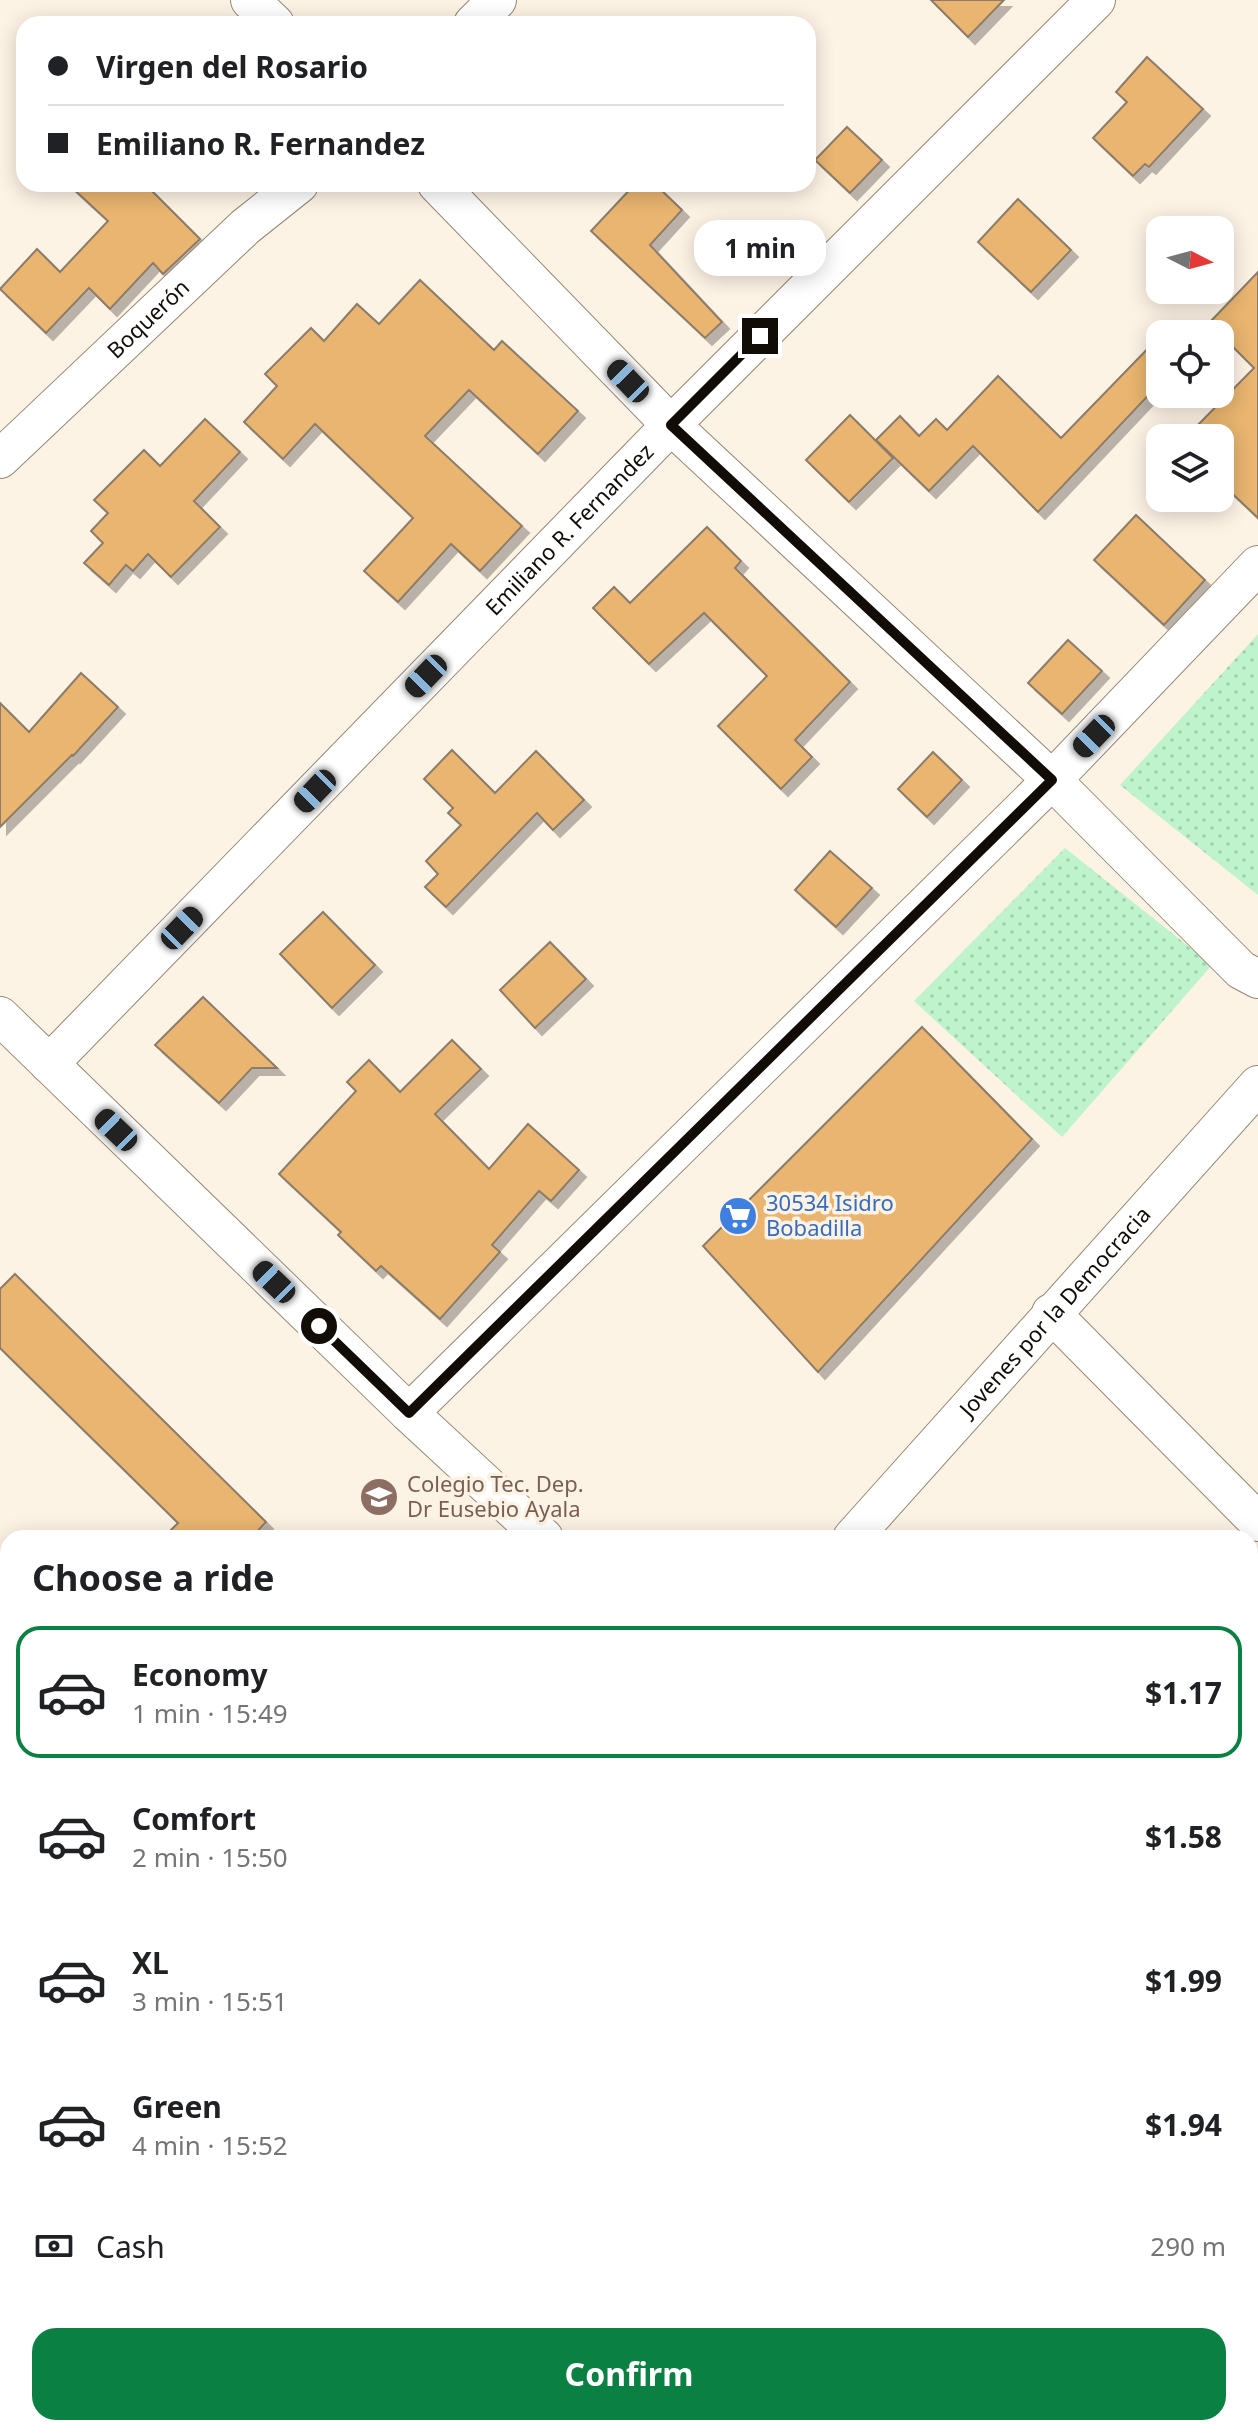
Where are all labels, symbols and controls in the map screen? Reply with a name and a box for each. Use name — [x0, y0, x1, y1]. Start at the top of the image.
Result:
text: Virgen del Rosario — [96, 46, 368, 87]
text: Emiliano R. Fernandez — [96, 123, 425, 164]
north arrow — [1146, 216, 1234, 304]
map controls — [1146, 216, 1234, 512]
callout: 1 min — [694, 220, 826, 276]
text: 1 min — [724, 230, 796, 266]
street label: Boquerón — [100, 272, 195, 364]
route end — [742, 318, 778, 354]
button: locate — [1146, 320, 1234, 408]
car — [603, 355, 653, 407]
button: layers — [1146, 424, 1234, 512]
street label: Emiliano R. Fernandez — [478, 436, 659, 621]
car — [401, 650, 451, 702]
car — [1069, 710, 1119, 762]
car — [290, 765, 340, 817]
car — [157, 902, 207, 954]
car — [90, 1105, 142, 1155]
place label: 30534 Isidro Bobadilla — [766, 1187, 894, 1242]
supermarket icon: 30534 Isidro Bobadilla — [717, 1195, 759, 1237]
street label: Jovenes por la Democracia — [951, 1199, 1156, 1424]
car — [248, 1257, 300, 1307]
route start — [301, 1308, 337, 1344]
place label: Colegio Tec. Dep. Dr Eusebio Ayala — [407, 1468, 584, 1523]
school or university icon: Colegio Tec. Dep. Dr Eusebio Ayala — [358, 1476, 400, 1518]
text: Choose a ride — [32, 1553, 274, 1602]
text: Economy — [132, 1654, 268, 1695]
icon: car — [36, 1656, 108, 1728]
text: $1.17 — [1145, 1672, 1222, 1713]
text: 1 min · 15:49 — [132, 1695, 288, 1731]
text: Comfort — [132, 1798, 256, 1839]
icon: car — [36, 1800, 108, 1872]
text: $1.58 — [1145, 1816, 1222, 1857]
text: 2 min · 15:50 — [132, 1839, 288, 1875]
text: XL — [132, 1942, 169, 1983]
icon: car — [36, 1944, 108, 2016]
text: $1.99 — [1145, 1960, 1222, 2001]
text: 3 min · 15:51 — [132, 1983, 288, 2019]
text: Green — [132, 2086, 222, 2127]
icon: car — [36, 2088, 108, 2160]
text: $1.94 — [1145, 2104, 1222, 2145]
text: 4 min · 15:52 — [132, 2127, 288, 2163]
icon: cash — [32, 2224, 76, 2268]
text: Cash — [96, 2226, 165, 2267]
text: 290 m — [1150, 2228, 1226, 2264]
button: Confirm — [32, 2328, 1226, 2420]

